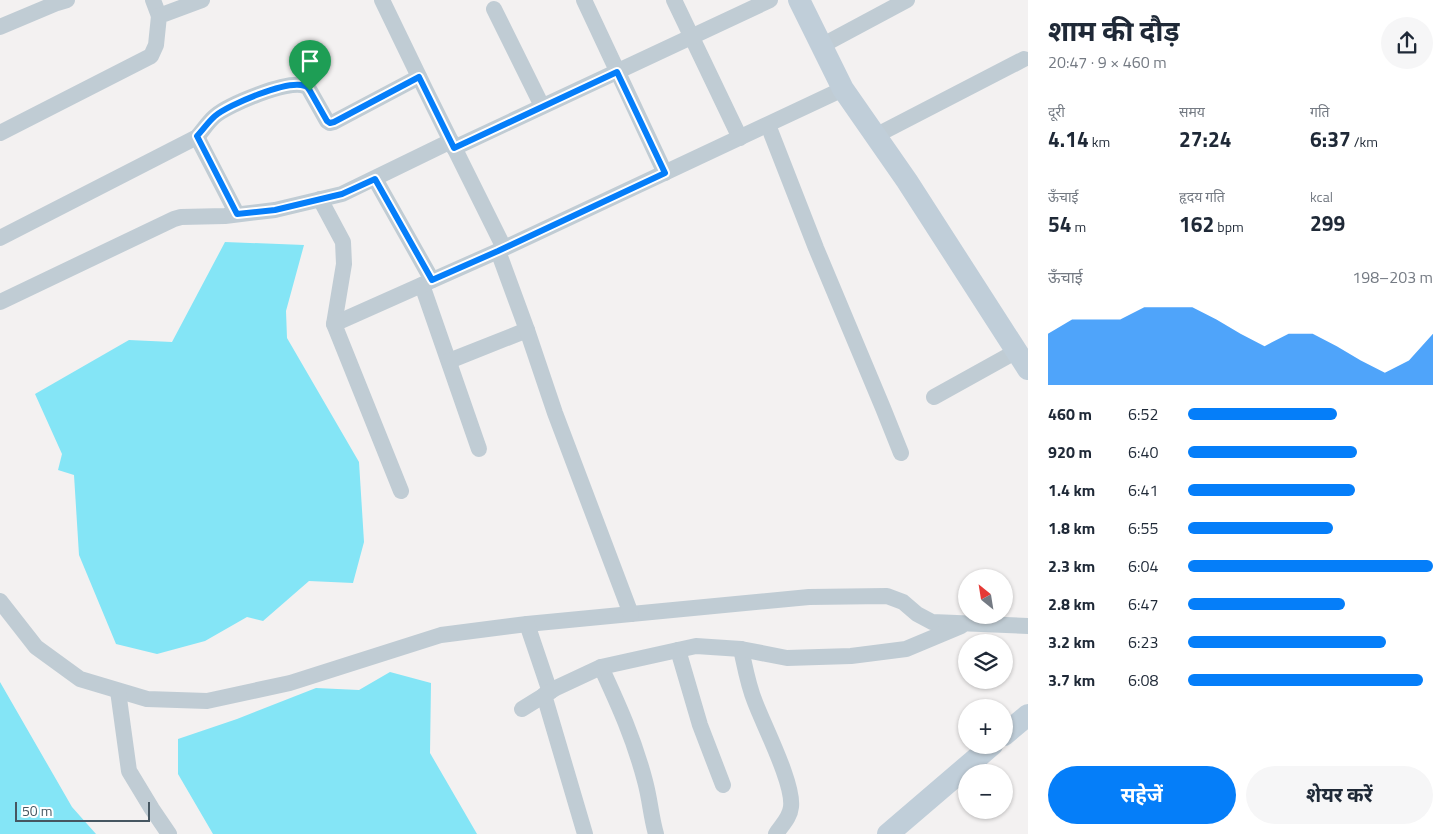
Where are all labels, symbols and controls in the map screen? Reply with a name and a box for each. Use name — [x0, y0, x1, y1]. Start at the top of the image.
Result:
text: शाम की दौड़ — [1048, 9, 1179, 52]
button: share — [1381, 17, 1433, 69]
pin — [289, 40, 331, 91]
icon: arrive — [296, 47, 324, 75]
text: 20:47 · 9 × 460 m — [1048, 50, 1167, 74]
text: दूरी — [1048, 101, 1065, 122]
text: समय — [1179, 101, 1205, 122]
text: गति — [1310, 101, 1330, 122]
text: 4.14 — [1048, 123, 1089, 155]
text: 27:24 — [1179, 123, 1231, 155]
text: 6:37 — [1310, 123, 1351, 155]
text: km — [1089, 131, 1110, 152]
text: /km — [1351, 131, 1378, 152]
text: ऊँचाई — [1048, 186, 1078, 207]
text: हृदय गति — [1179, 186, 1225, 207]
text: kcal — [1310, 186, 1333, 207]
text: 299 — [1310, 207, 1345, 239]
text: 54 — [1048, 208, 1072, 240]
text: 162 — [1179, 208, 1214, 240]
text: m — [1072, 216, 1086, 237]
text: bpm — [1214, 216, 1244, 237]
text: ऊँचाई — [1048, 265, 1083, 289]
text: 198–203 m — [1352, 265, 1433, 289]
text: 460 m — [1048, 402, 1092, 426]
text: 6:52 — [1128, 402, 1158, 426]
text: 920 m — [1048, 440, 1092, 464]
text: 6:40 — [1128, 440, 1158, 464]
text: 1.4 km — [1048, 478, 1095, 502]
text: 6:41 — [1128, 478, 1158, 502]
text: 1.8 km — [1048, 516, 1095, 540]
text: 6:55 — [1128, 516, 1158, 540]
text: 2.3 km — [1048, 554, 1095, 578]
text: 6:04 — [1128, 554, 1158, 578]
north arrow — [958, 569, 1012, 624]
map controls — [958, 569, 1013, 819]
text: 2.8 km — [1048, 592, 1095, 616]
text: 6:47 — [1128, 592, 1158, 616]
text: 3.2 km — [1048, 630, 1095, 654]
text: 6:23 — [1128, 630, 1158, 654]
button: layers — [958, 634, 1013, 689]
text: 3.7 km — [1048, 668, 1095, 692]
text: 6:08 — [1128, 668, 1158, 692]
button: + — [958, 699, 1013, 754]
button: − — [958, 764, 1013, 819]
button: सहेजें — [1048, 766, 1236, 824]
button: शेयर करें — [1246, 766, 1433, 824]
scale bar — [15, 799, 150, 822]
text: 50 m — [22, 800, 52, 821]

